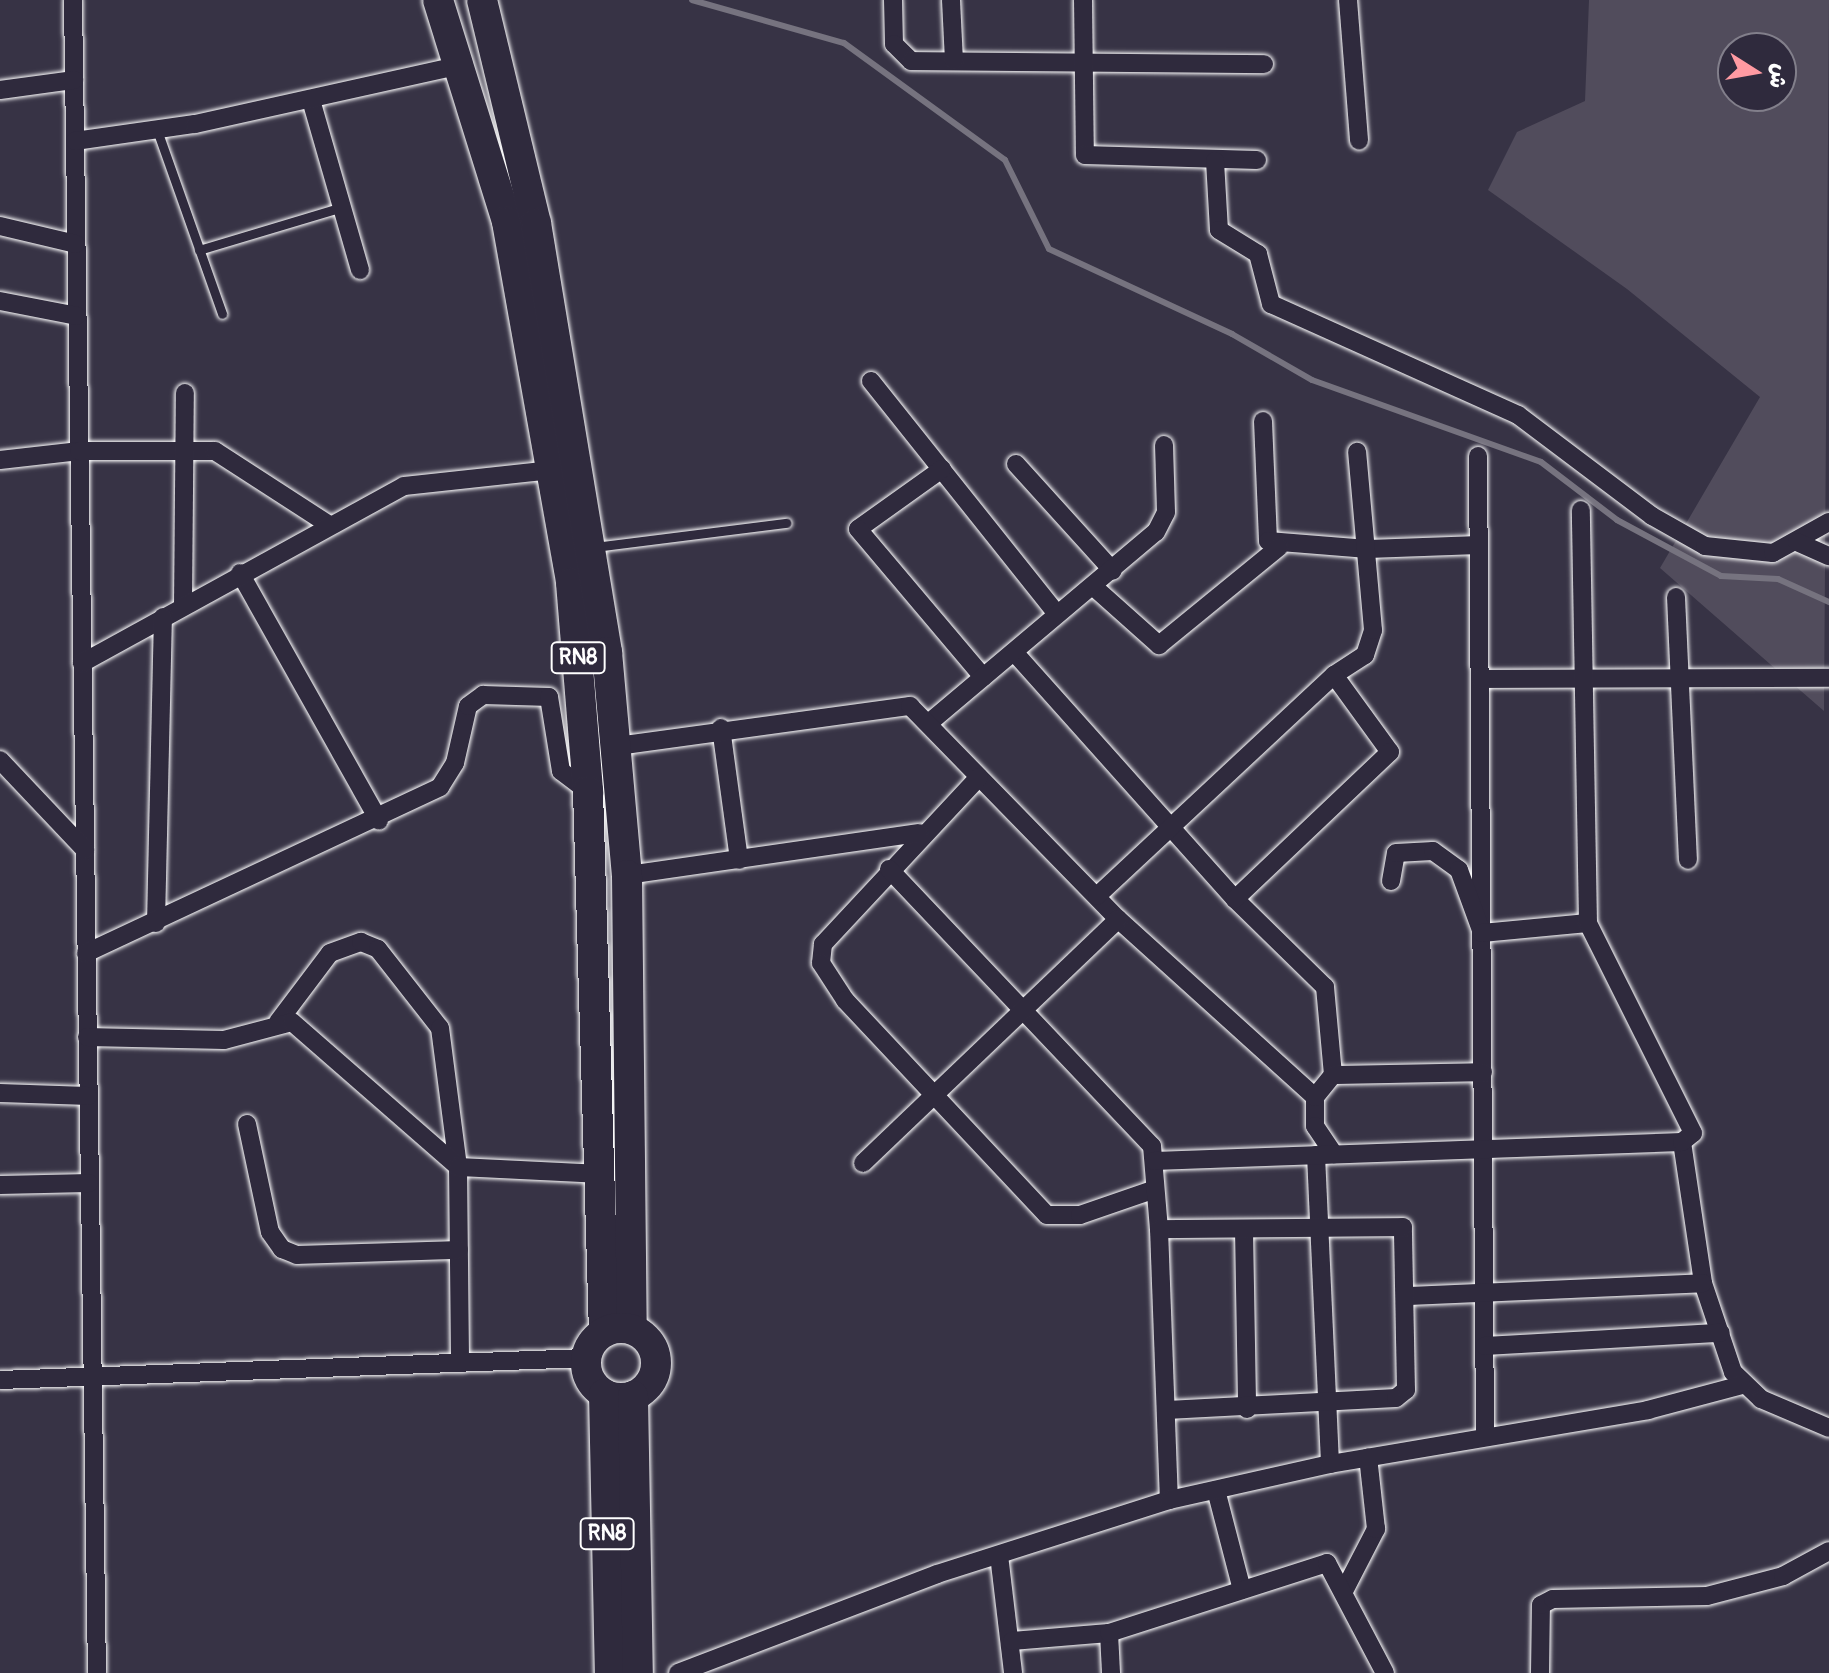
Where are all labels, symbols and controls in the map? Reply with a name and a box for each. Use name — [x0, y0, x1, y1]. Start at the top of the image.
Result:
north arrow — [1717, 32, 1797, 112]
text: ش — [1763, 62, 1795, 91]
road number: RN8 — [550, 640, 606, 676]
road number: RN8 — [579, 1516, 635, 1552]

